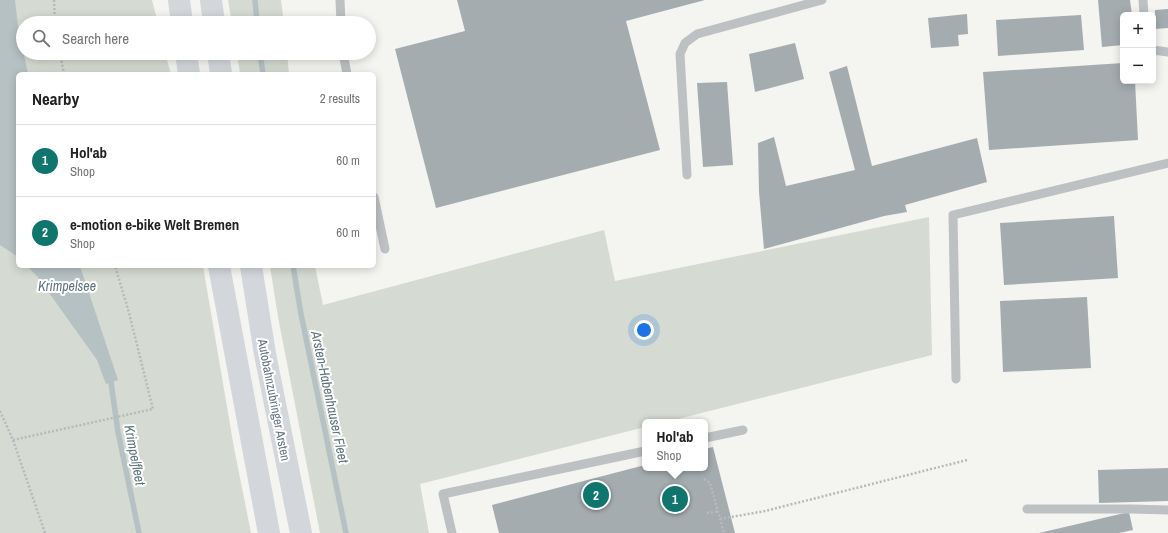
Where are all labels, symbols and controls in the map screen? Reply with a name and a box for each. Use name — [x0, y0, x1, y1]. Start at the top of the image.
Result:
map controls — [1120, 12, 1156, 84]
button: + — [1120, 12, 1156, 48]
search box — [16, 16, 376, 60]
icon: search — [30, 27, 52, 49]
text: Search here — [62, 28, 129, 49]
button: − — [1120, 48, 1156, 84]
text: Nearby — [32, 87, 79, 110]
text: 2 results — [320, 90, 360, 107]
text: Hol'ab — [70, 142, 107, 163]
text: 1 — [42, 152, 48, 169]
text: 60 m — [336, 152, 360, 169]
text: Shop — [70, 163, 95, 180]
text: e-motion e-bike Welt Bremen — [70, 214, 239, 235]
text: 2 — [42, 224, 48, 241]
text: 60 m — [336, 224, 360, 241]
text: Shop — [70, 235, 95, 252]
water label: Krimpelsee — [38, 277, 96, 295]
your location — [634, 320, 654, 340]
water label: Arsten-Habenhauser Fleet — [307, 328, 353, 466]
street label: Autobahnzubringer Arsten — [254, 337, 294, 462]
popup — [642, 419, 708, 471]
water label: Krimpelfleet — [120, 423, 150, 488]
text: Hol'ab — [656, 426, 694, 447]
text: Shop — [656, 447, 681, 464]
pin: 2 — [583, 480, 609, 510]
pin: 1 — [662, 484, 688, 514]

